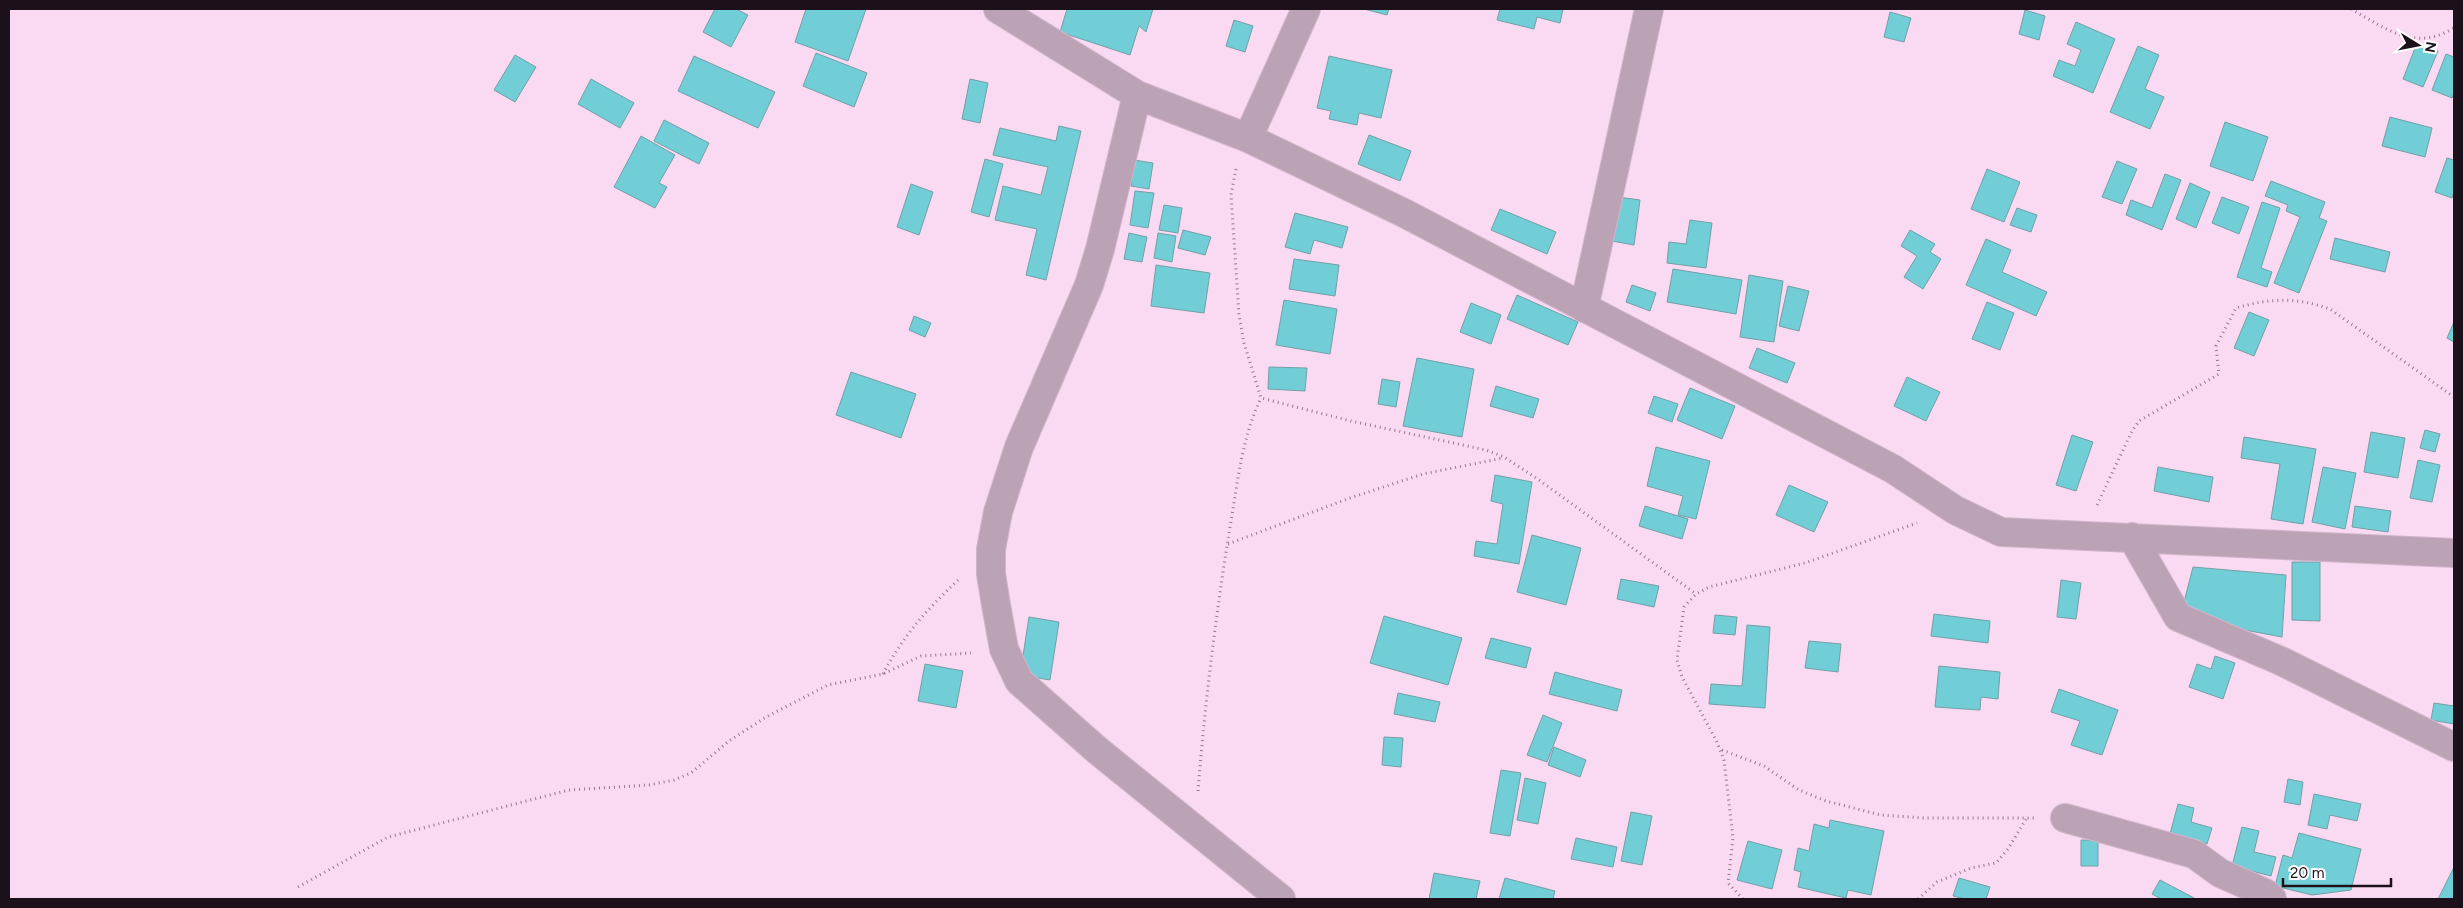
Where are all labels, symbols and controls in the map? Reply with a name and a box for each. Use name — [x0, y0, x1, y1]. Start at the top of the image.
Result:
north arrow — [2393, 20, 2443, 70]
text: N — [2421, 40, 2440, 54]
scale bar — [2283, 856, 2390, 888]
text: 20 m — [2290, 864, 2324, 882]

